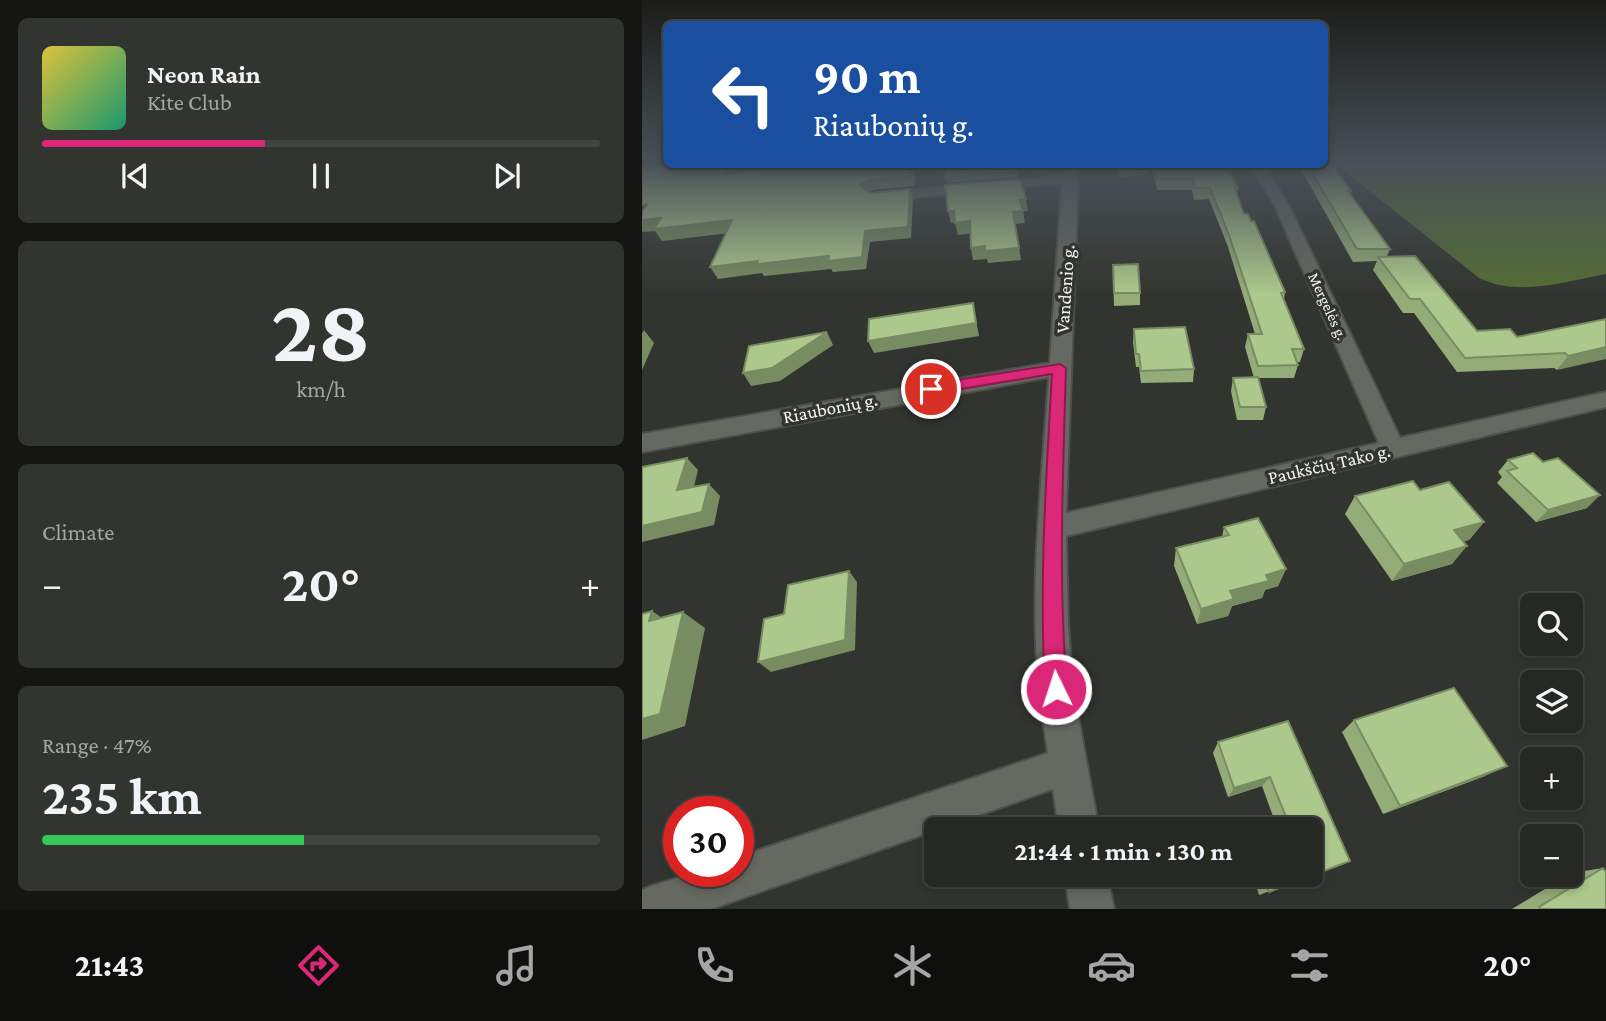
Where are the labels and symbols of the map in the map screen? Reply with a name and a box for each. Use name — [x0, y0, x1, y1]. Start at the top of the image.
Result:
street label: Vandenio g. — [1051, 244, 1079, 334]
street label: Mergelės g. — [1304, 270, 1351, 343]
pin — [901, 359, 961, 419]
street label: Riaubonių g. — [781, 389, 879, 427]
street label: Paukščių Tako g. — [1266, 440, 1392, 488]
position arrow — [1019, 652, 1093, 726]
speed limit sign: 30 — [663, 796, 754, 887]

